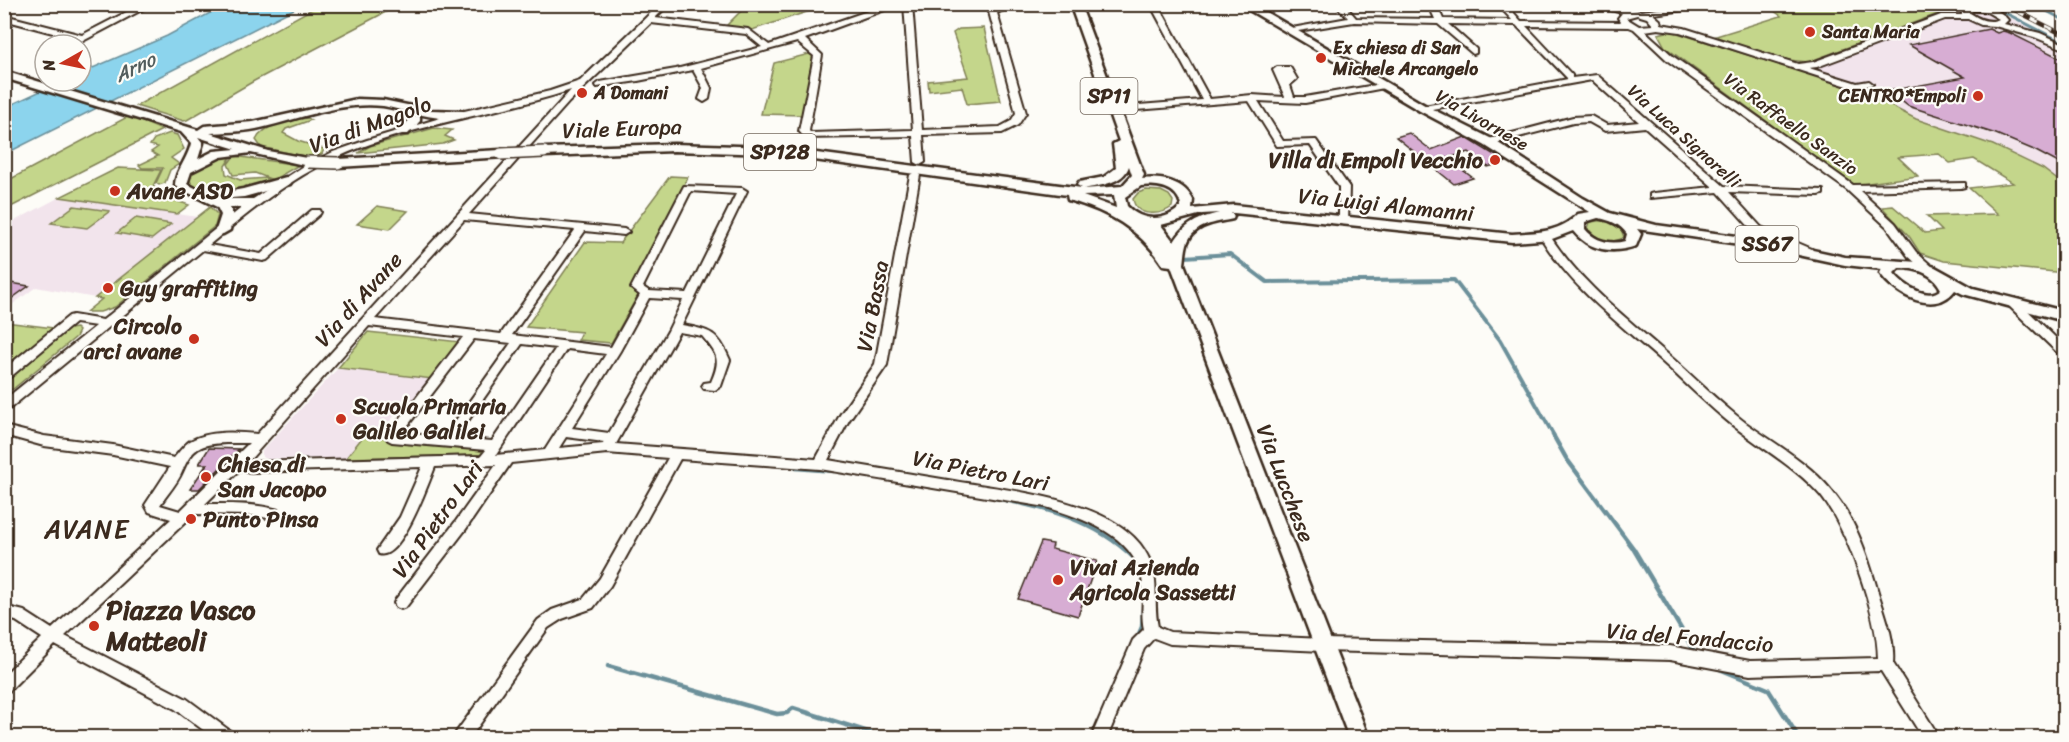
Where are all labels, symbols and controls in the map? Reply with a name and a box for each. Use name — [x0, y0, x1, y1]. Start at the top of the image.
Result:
place label: Santa Maria — [1821, 16, 1920, 48]
marker: Santa Maria — [1803, 25, 1817, 39]
place label: Ex chiesa di San Michele Arcangelo — [1332, 32, 1478, 85]
north arrow — [33, 33, 93, 93]
water label: Arno — [108, 42, 164, 93]
marker: Ex chiesa di San Michele Arcangelo — [1314, 51, 1328, 65]
text: N — [33, 57, 64, 74]
street label: Via Raffaello Sanzio — [1717, 64, 1865, 184]
street label: Via Luca Signorelli — [1620, 76, 1749, 197]
place label: A Domani — [593, 77, 669, 109]
road number: SP11 — [1080, 78, 1138, 114]
street label: Via Livornese — [1429, 80, 1535, 160]
place label: CENTRO*Empoli — [1838, 80, 1967, 112]
street label: Via di Magolo — [303, 84, 437, 165]
marker: A Domani — [575, 86, 589, 100]
marker: CENTRO*Empoli — [1971, 89, 1985, 103]
street label: Viale Europa — [562, 107, 682, 150]
road number: SP128 — [744, 134, 816, 170]
place label: Villa di Empoli Vecchio — [1269, 141, 1484, 180]
marker: Villa di Empoli Vecchio — [1488, 153, 1502, 167]
place label: Avane ASD — [126, 172, 234, 211]
street label: Via Luigi Alamanni — [1296, 176, 1477, 233]
marker: Avane ASD — [108, 184, 122, 198]
road number: SS67 — [1736, 226, 1798, 262]
street label: Via di Avane — [304, 242, 412, 356]
street label: Via Bassa — [845, 257, 900, 355]
place label: Guy graffiting — [119, 269, 258, 308]
marker: Guy graffiting — [101, 281, 115, 295]
place label: Circolo arci avane — [83, 307, 183, 371]
marker: Circolo arci avane — [187, 332, 201, 346]
place label: Scuola Primaria Galileo Galilei — [352, 387, 506, 451]
marker: Scuola Primaria Galileo Galilei — [334, 412, 348, 426]
street label: Via Lucchese — [1245, 418, 1326, 548]
street label: Via Pietro Lari — [909, 438, 1053, 503]
place label: Chiesa di San Jacopo — [217, 445, 327, 509]
street label: Via Pietro Lari — [381, 451, 494, 587]
marker: Chiesa di San Jacopo — [199, 470, 213, 484]
place label: Punto Pinsa — [203, 500, 319, 539]
district label: AVANE — [43, 506, 130, 552]
marker: Punto Pinsa — [184, 512, 198, 526]
place label: Vivai Azienda Agricola Sassetti — [1069, 548, 1236, 612]
marker: Vivai Azienda Agricola Sassetti — [1051, 573, 1065, 587]
place label: Piazza Vasco Matteoli — [105, 586, 256, 665]
street label: Via del Fondaccio — [1605, 611, 1775, 664]
marker: Piazza Vasco Matteoli — [87, 619, 101, 633]

